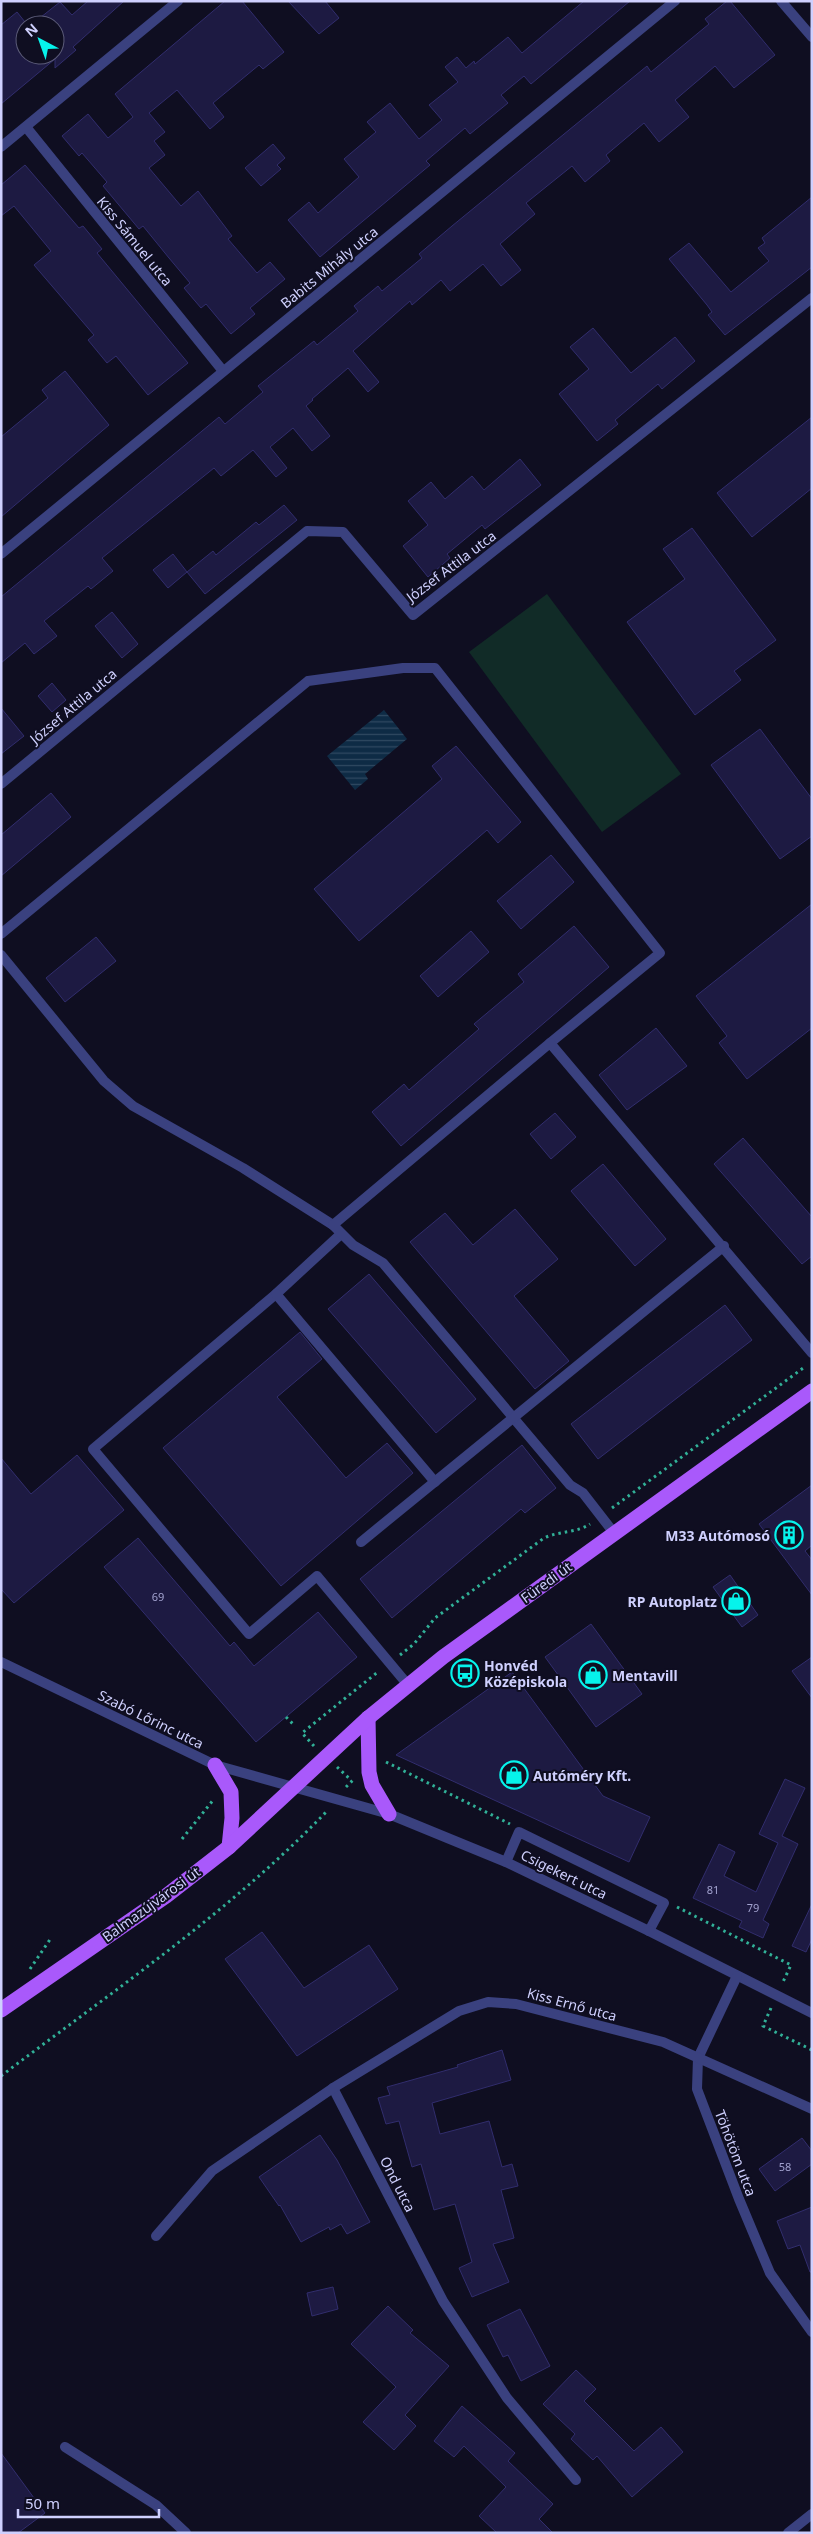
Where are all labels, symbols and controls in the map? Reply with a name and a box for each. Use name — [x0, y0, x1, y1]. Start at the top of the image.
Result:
north arrow — [15, 15, 65, 65]
text: N — [21, 19, 42, 41]
street label: Kiss Sámuel utca — [93, 192, 177, 290]
street label: Babits Mihály utca — [276, 222, 382, 312]
street label: József Attila utca — [401, 526, 500, 607]
street label: József Attila utca — [24, 664, 120, 749]
building icon: M33 Autómosó — [774, 1520, 804, 1550]
place label: M33 Autómosó — [665, 1526, 770, 1545]
street label: Füredi út — [517, 1557, 575, 1607]
shop icon: RP Autoplatz — [721, 1586, 751, 1616]
house number: 69 — [152, 1589, 164, 1604]
place label: RP Autoplatz — [627, 1592, 717, 1611]
place label: Honvéd Középiskola — [484, 1656, 567, 1691]
bus stop icon: Honvéd Középiskola — [450, 1658, 480, 1688]
shop icon: Mentavill — [578, 1660, 608, 1690]
place label: Mentavill — [612, 1666, 678, 1685]
street label: Szabó Lőrinc utca — [95, 1685, 207, 1753]
shop icon: Autóméry Kft. — [499, 1760, 529, 1790]
place label: Autóméry Kft. — [533, 1766, 631, 1785]
street label: Csigekert utca — [518, 1845, 610, 1903]
street label: Balmazújvárosi út — [98, 1862, 204, 1946]
house number: 81 — [707, 1882, 719, 1897]
house number: 79 — [747, 1900, 759, 1915]
street label: Kiss Ernő utca — [525, 1983, 619, 2025]
street label: Töhötöm utca — [711, 2107, 761, 2199]
street label: Ond utca — [376, 2153, 420, 2215]
house number: 58 — [779, 2159, 791, 2174]
scale bar — [18, 2486, 159, 2518]
text: 50 m — [25, 2493, 60, 2513]

